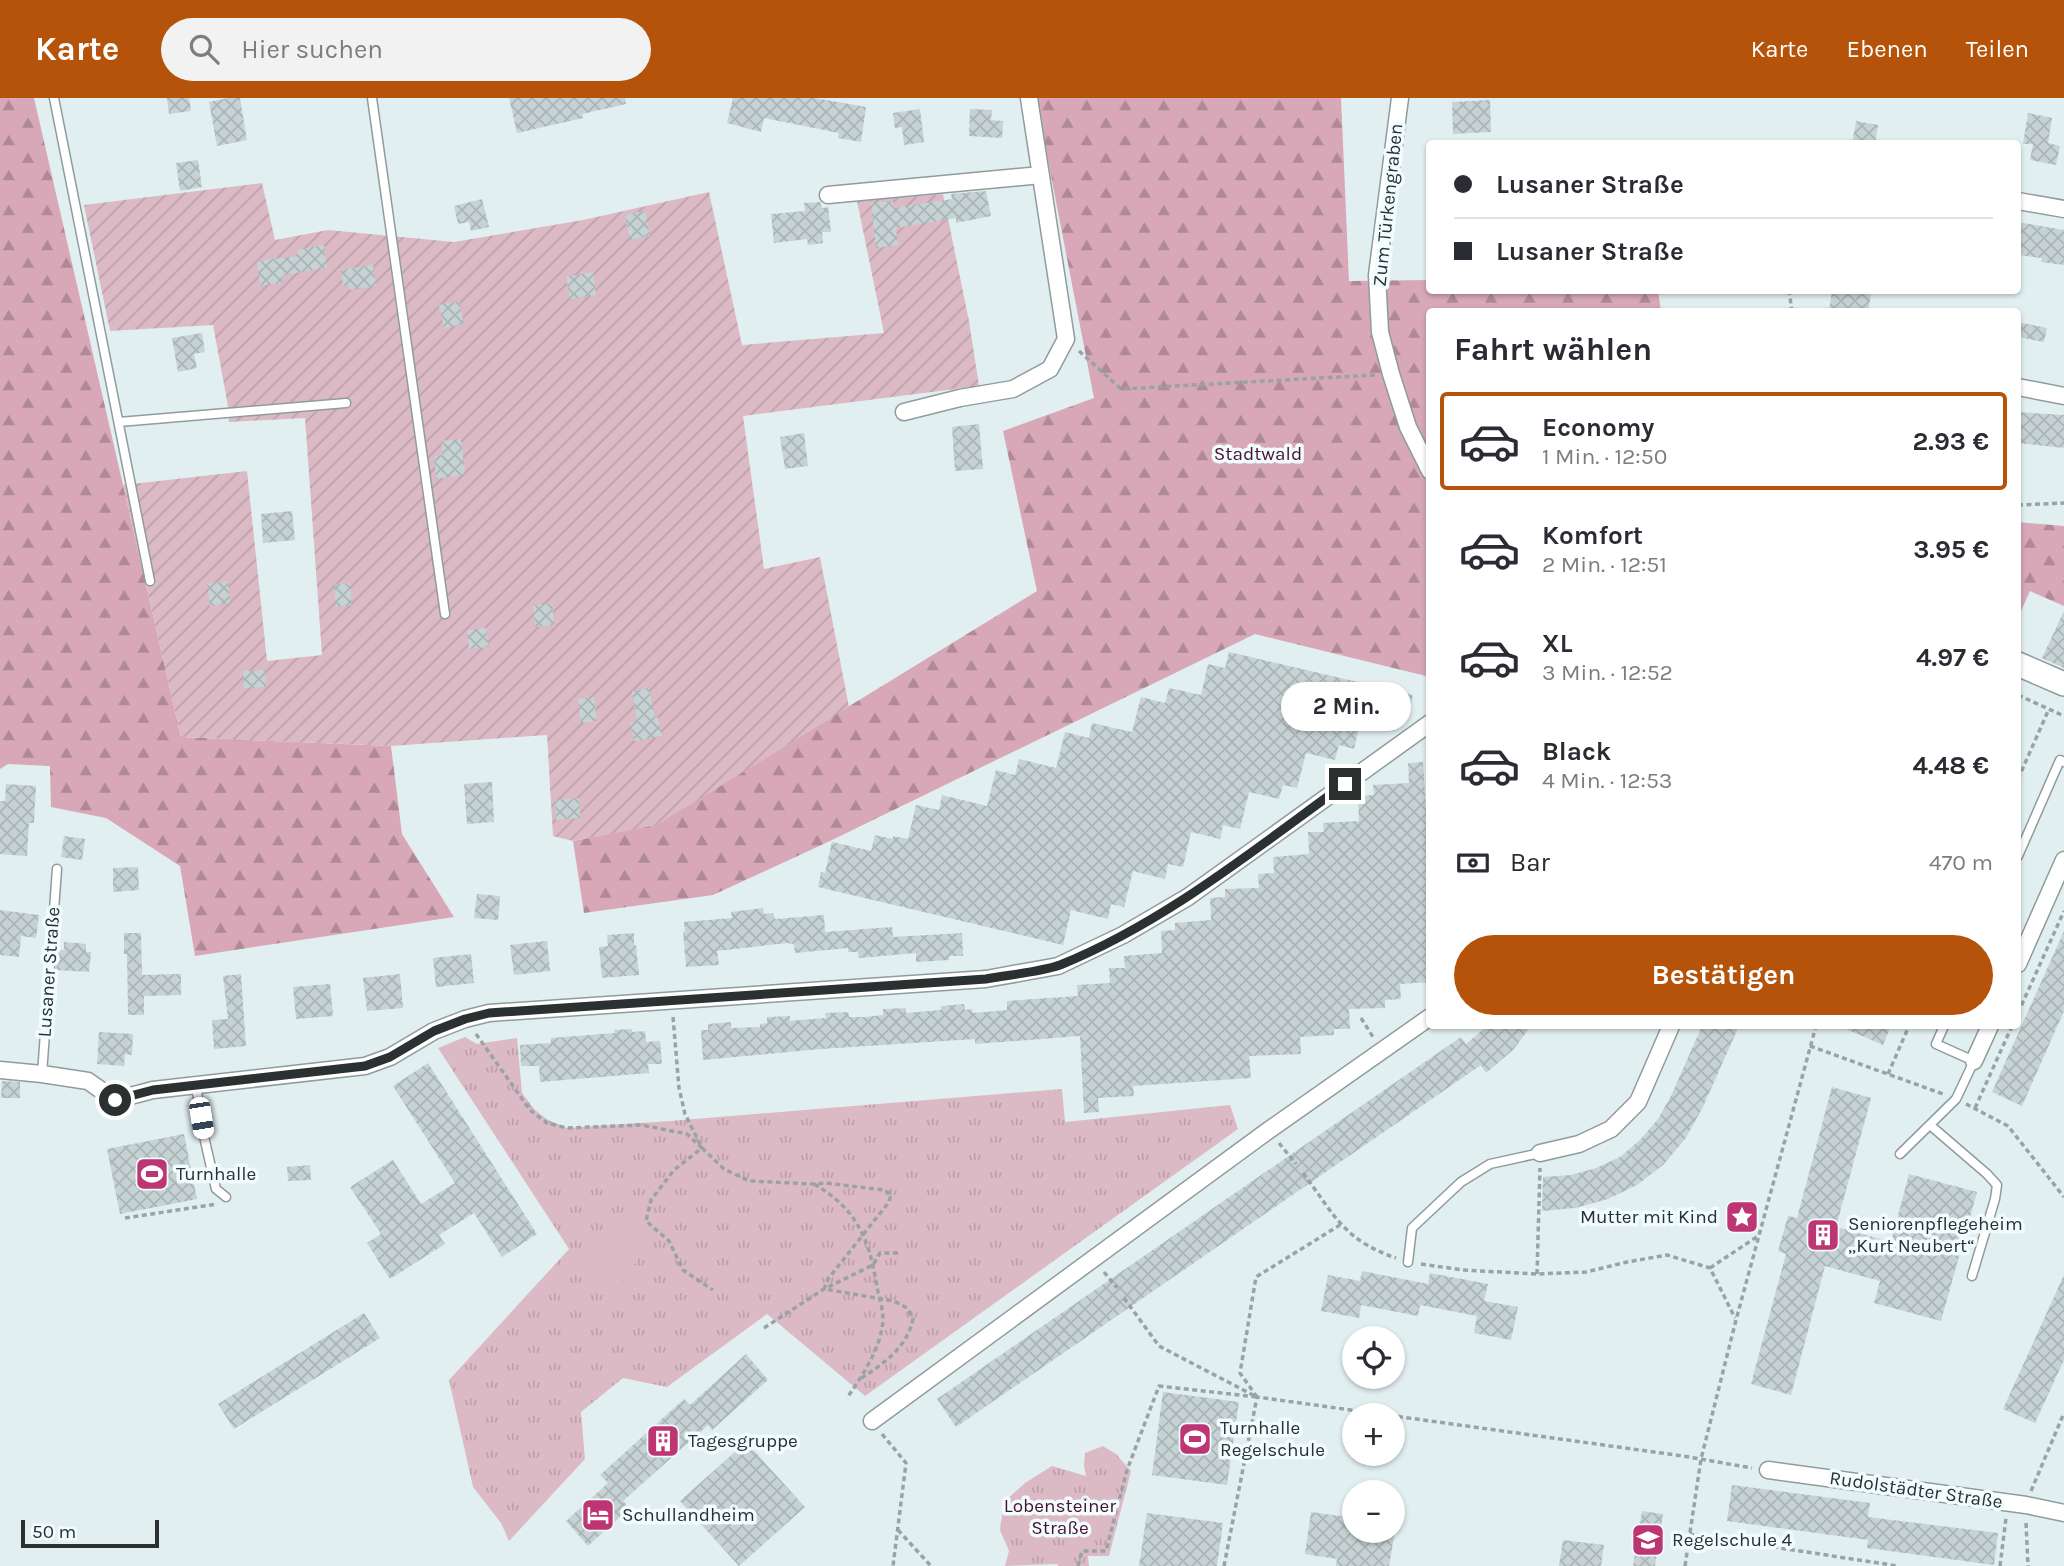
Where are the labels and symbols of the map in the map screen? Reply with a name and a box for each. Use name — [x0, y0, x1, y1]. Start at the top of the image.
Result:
street label: Zum Türkengraben — [1368, 122, 1408, 288]
park label: Stadtwald — [1214, 443, 1302, 465]
callout: 2 Min. — [1280, 682, 1410, 732]
route end — [1329, 768, 1361, 800]
street label: Lusaner Straße — [33, 906, 65, 1038]
route start — [99, 1084, 131, 1116]
car — [188, 1096, 215, 1140]
sports icon: Turnhalle — [133, 1155, 171, 1193]
place label: Turnhalle — [176, 1163, 256, 1185]
place icon: Mutter mit Kind — [1723, 1198, 1761, 1236]
place label: Mutter mit Kind — [1580, 1206, 1718, 1228]
place label: Seniorenpflegeheim „Kurt Neubert“ — [1848, 1213, 2023, 1257]
building icon: Seniorenpflegeheim „Kurt Neubert“ — [1804, 1216, 1842, 1254]
place label: Turnhalle Regelschule — [1220, 1417, 1325, 1461]
sports icon: Turnhalle Regelschule — [1176, 1420, 1214, 1458]
building icon: Tagesgruppe — [644, 1422, 682, 1460]
place label: Tagesgruppe — [688, 1430, 798, 1452]
street label: Rudolstädter Straße — [1828, 1467, 2004, 1513]
park label: Lobensteiner Straße — [1004, 1495, 1116, 1539]
hotel icon: Schullandheim — [579, 1496, 617, 1534]
place label: Schullandheim — [622, 1504, 755, 1526]
scale bar — [21, 1517, 159, 1549]
school or university icon: Regelschule 4 — [1629, 1521, 1667, 1559]
place label: Regelschule 4 — [1672, 1529, 1793, 1551]

